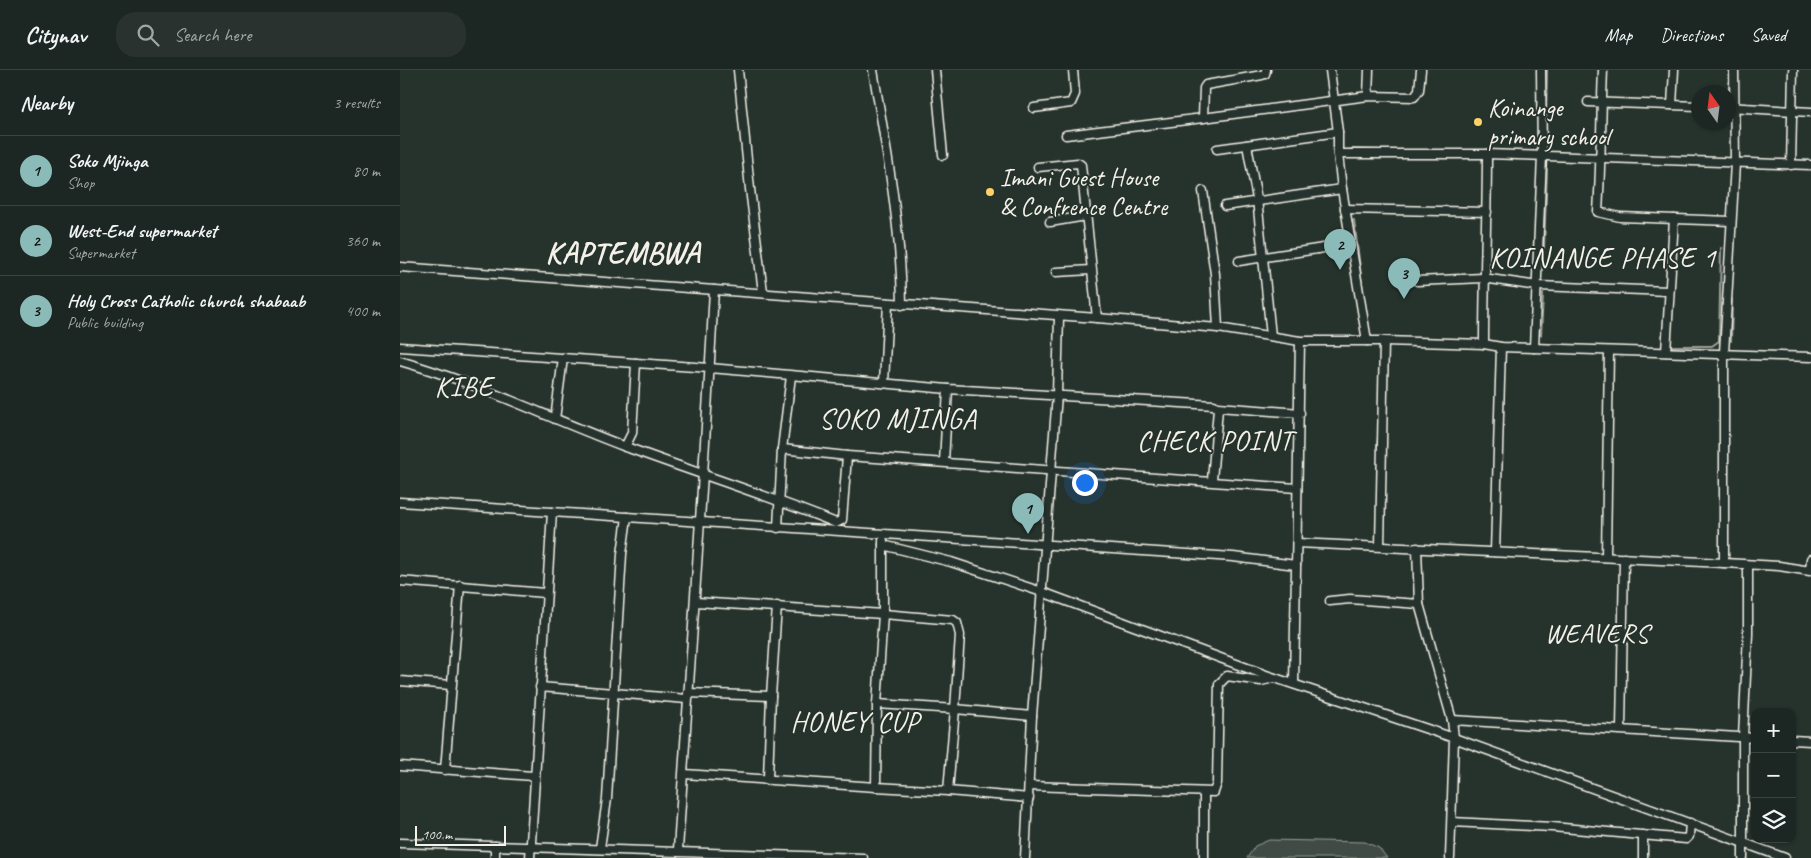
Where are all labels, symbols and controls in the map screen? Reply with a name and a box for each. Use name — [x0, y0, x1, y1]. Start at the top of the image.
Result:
search box — [116, 12, 466, 57]
text: Citynav — [25, 20, 86, 50]
icon: search — [134, 21, 162, 49]
text: Search here — [174, 23, 251, 47]
text: Map — [1605, 24, 1632, 46]
text: Directions — [1660, 24, 1723, 46]
text: Saved — [1751, 24, 1786, 46]
north arrow — [1691, 85, 1736, 130]
text: Nearby — [20, 90, 73, 116]
place label: Koinange primary school — [1488, 92, 1614, 153]
text: 3 results — [333, 93, 380, 113]
marker: Koinange primary school — [1472, 116, 1484, 128]
text: Soko Mjinga — [67, 149, 147, 173]
text: 1 — [32, 161, 40, 181]
text: 80 m — [353, 161, 380, 181]
place label: Imani Guest House & Confrence Centre — [1000, 162, 1169, 223]
text: Shop — [67, 173, 94, 193]
marker: Imani Guest House & Confrence Centre — [984, 186, 996, 198]
text: West-End supermarket — [67, 219, 217, 243]
pin: 2 — [1324, 229, 1356, 270]
text: 2 — [32, 231, 40, 251]
text: 360 m — [346, 231, 380, 251]
district label: KAPTEMBWA — [545, 234, 702, 272]
district label: KOINANGE PHASE 1 — [1489, 240, 1717, 275]
text: Supermarket — [67, 243, 135, 263]
pin: 3 — [1388, 258, 1420, 299]
text: Holy Cross Catholic church shabaab — [67, 289, 305, 313]
text: 3 — [32, 301, 40, 321]
text: 400 m — [346, 301, 380, 321]
text: Public building — [67, 313, 143, 333]
district label: KIBE — [435, 369, 495, 404]
district label: SOKO MJINGA — [819, 401, 978, 436]
district label: CHECK POINT — [1137, 423, 1298, 458]
your location — [1072, 470, 1098, 496]
pin: 1 — [1012, 493, 1044, 534]
district label: WEAVERS — [1545, 617, 1653, 650]
district label: HONEY CUP — [790, 704, 923, 739]
map controls — [1751, 708, 1796, 843]
button: + — [1751, 708, 1796, 753]
button: − — [1751, 753, 1796, 798]
button: layers — [1751, 798, 1796, 843]
scale bar — [415, 823, 506, 846]
text: 100 m — [422, 826, 452, 843]

